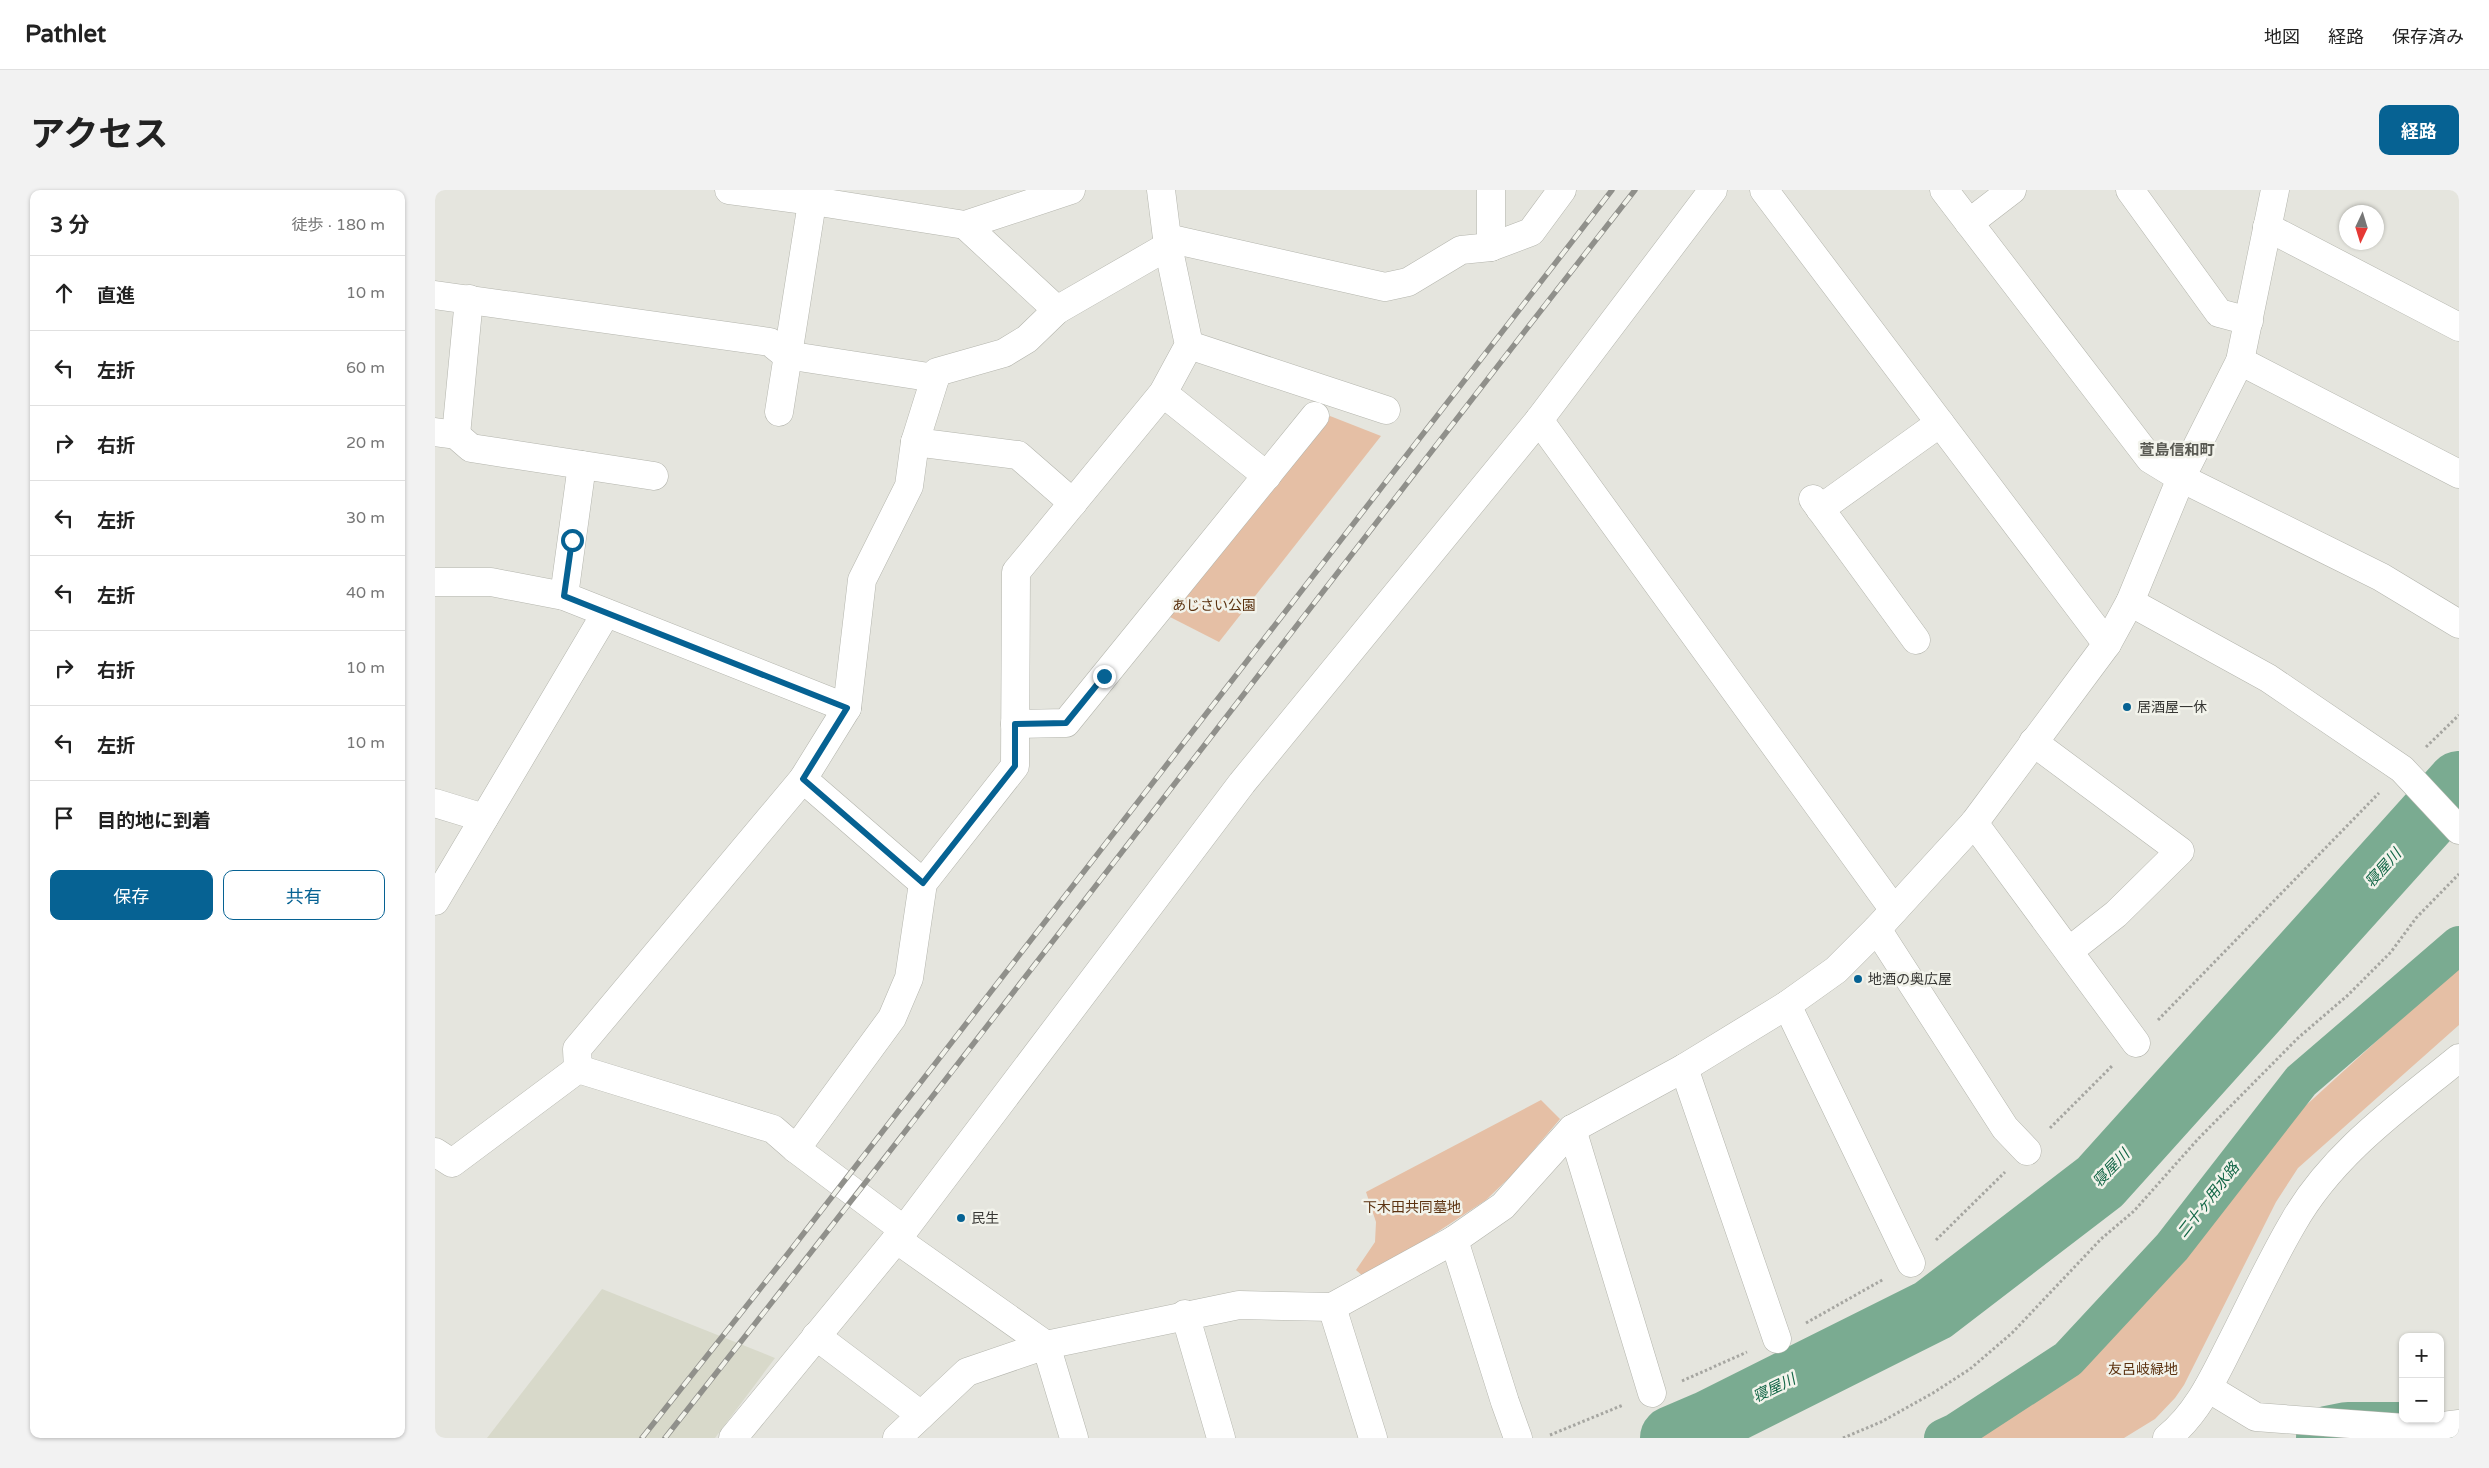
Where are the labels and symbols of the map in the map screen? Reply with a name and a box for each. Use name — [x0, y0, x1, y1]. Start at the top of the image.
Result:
north arrow — [2339, 205, 2384, 250]
district label: 萱島信和町 — [2139, 441, 2215, 459]
route start — [561, 529, 584, 552]
park label: あじさい公園 — [1172, 597, 1256, 614]
route end — [1093, 665, 1116, 688]
place label: 居酒屋一休 — [2137, 699, 2207, 716]
marker: 居酒屋一休 — [2121, 701, 2133, 713]
water label: 寝屋川 — [2361, 844, 2406, 891]
place label: 地酒の奥広屋 — [1868, 971, 1952, 988]
marker: 地酒の奥広屋 — [1852, 973, 1864, 985]
water label: 寝屋川 — [2089, 1144, 2134, 1190]
water label: 二十ヶ用水路 — [2173, 1157, 2244, 1241]
park label: 下木田共同墓地 — [1363, 1199, 1461, 1216]
place label: 民生 — [971, 1210, 999, 1227]
marker: 民生 — [955, 1212, 967, 1224]
park label: 友呂岐緑地 — [2108, 1361, 2178, 1378]
water label: 寝屋川 — [1750, 1369, 1800, 1406]

